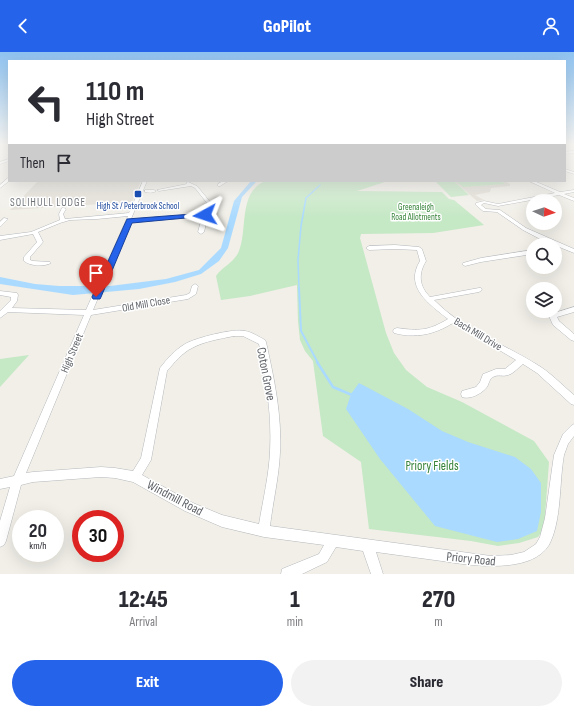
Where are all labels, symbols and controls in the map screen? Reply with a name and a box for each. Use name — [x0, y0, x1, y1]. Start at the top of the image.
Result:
icon: back — [12, 15, 34, 37]
icon: person — [540, 15, 562, 37]
text: GoPilot — [263, 16, 311, 37]
text: 110 m — [86, 75, 144, 108]
icon: left — [20, 76, 72, 128]
text: High Street — [86, 109, 154, 130]
icon: arrive — [53, 152, 75, 174]
text: Then — [20, 154, 45, 173]
marker: High St / Peterbrook School — [133, 189, 143, 199]
position arrow — [184, 194, 226, 236]
north arrow — [526, 194, 562, 230]
map controls — [526, 194, 562, 318]
district label: SOLIHULL LODGE — [10, 196, 86, 209]
place label: High St / Peterbrook School — [97, 201, 180, 212]
park label: Greenaleigh Road Allotments — [391, 202, 441, 223]
button: search — [526, 238, 562, 274]
pin — [79, 256, 113, 297]
icon: arrive — [85, 262, 107, 284]
button: layers — [526, 282, 562, 318]
street label: Old Mill Close — [121, 293, 171, 315]
street label: Bach Mill Drive — [452, 315, 504, 353]
street label: High Street — [58, 331, 86, 375]
street label: Coton Grove — [253, 346, 279, 402]
park label: Priory Fields — [405, 458, 459, 474]
street label: Windmill Road — [144, 477, 206, 519]
speed limit sign: 30 — [72, 510, 124, 562]
text: 20 — [29, 519, 47, 543]
text: km/h — [29, 540, 47, 552]
street label: Priory Road — [445, 548, 497, 570]
text: 12:45 — [119, 585, 168, 614]
text: 1 — [290, 585, 300, 614]
text: 270 — [422, 585, 455, 614]
text: Arrival — [129, 614, 157, 630]
text: min — [287, 614, 303, 630]
text: m — [434, 614, 443, 630]
button: Exit — [12, 660, 283, 706]
button: Share — [291, 660, 562, 706]

